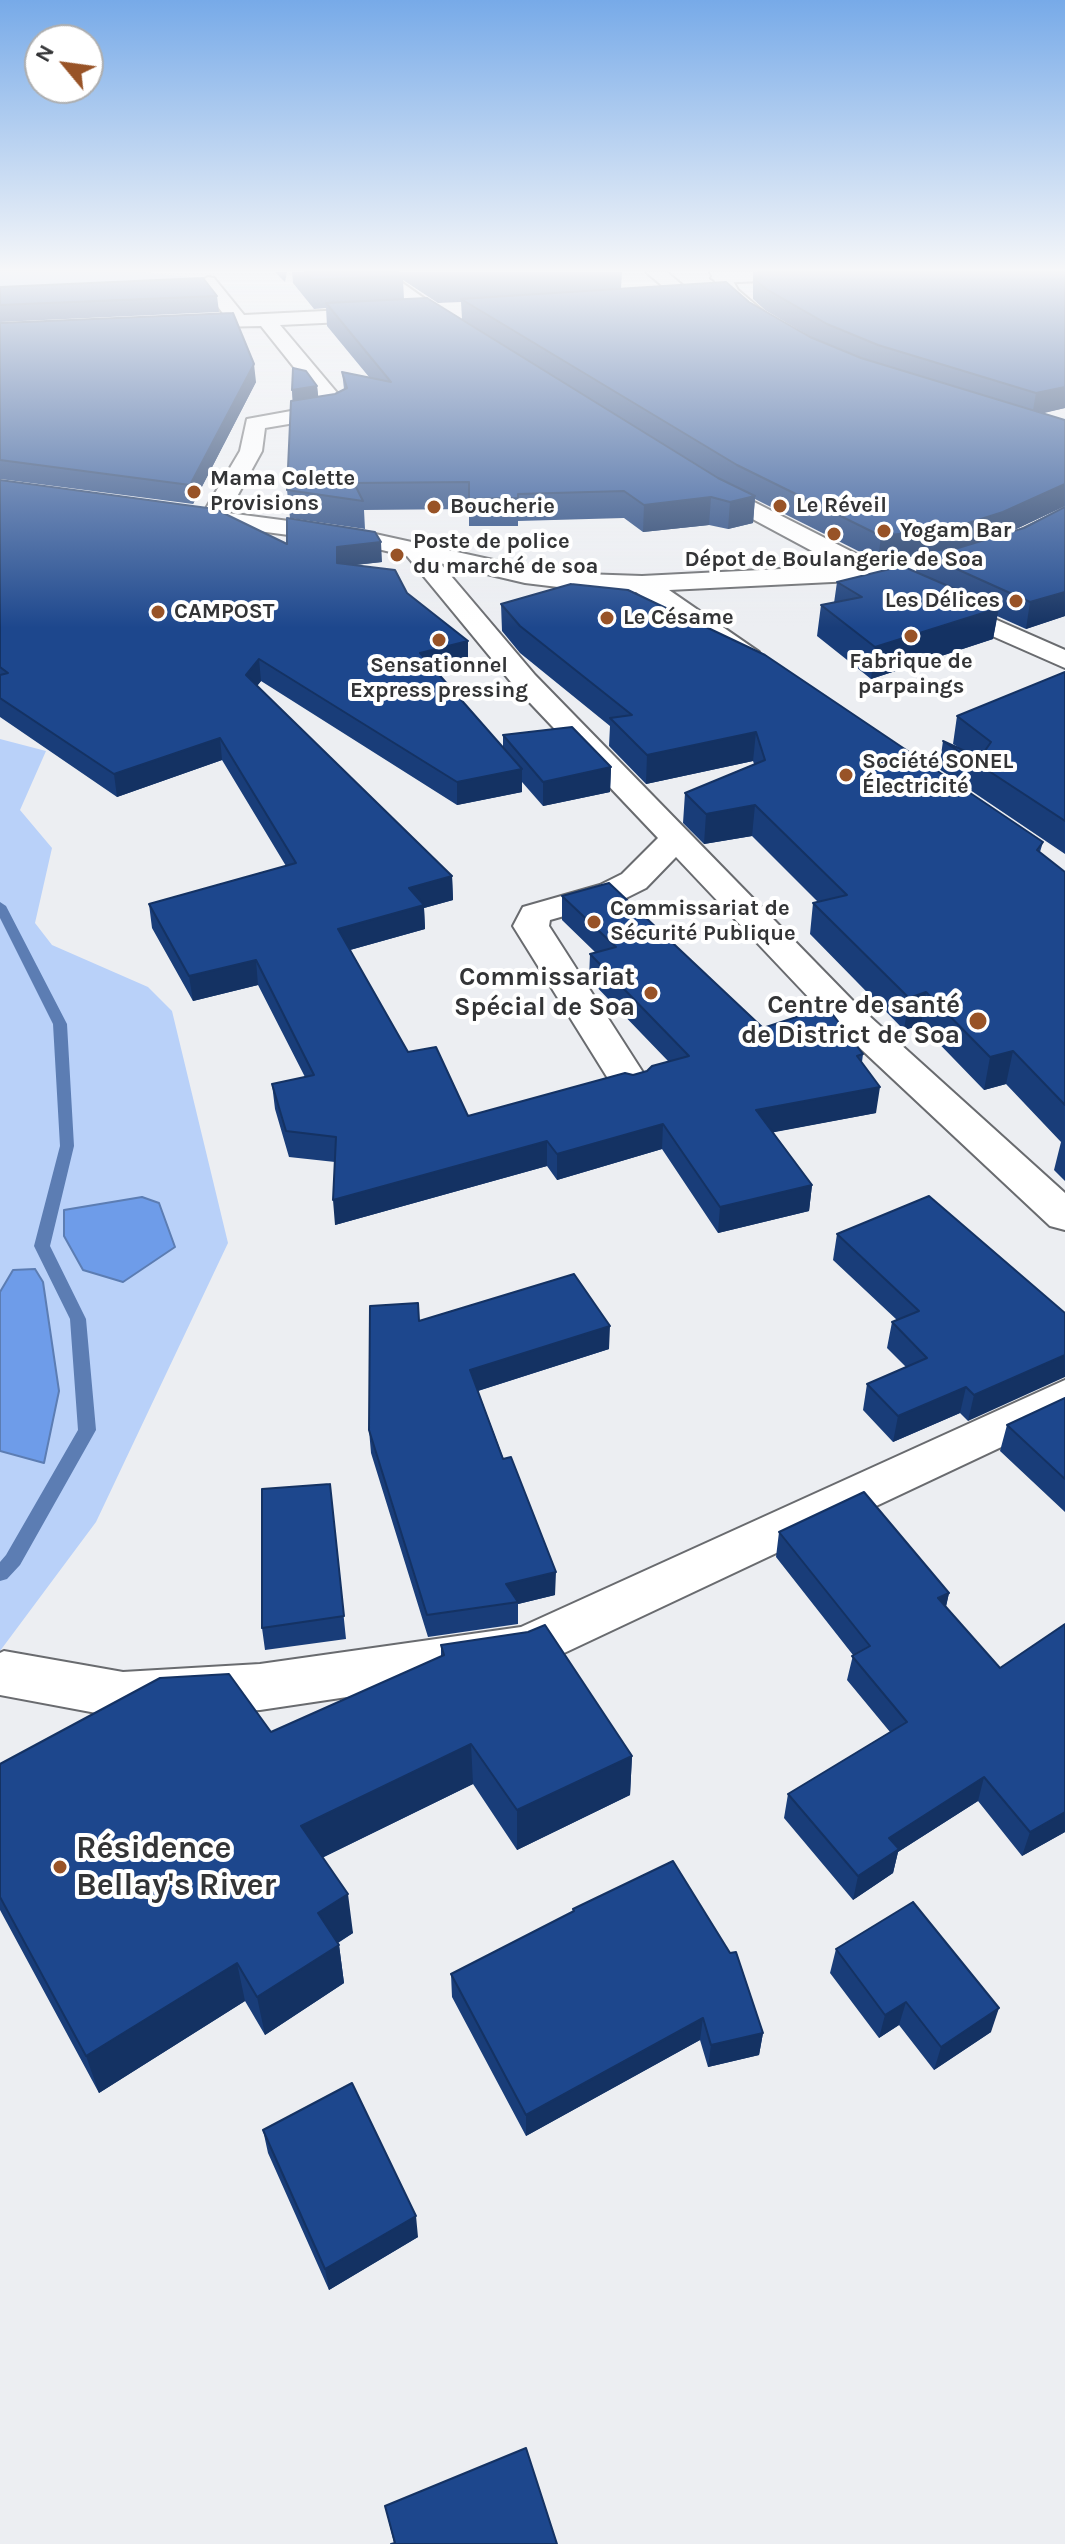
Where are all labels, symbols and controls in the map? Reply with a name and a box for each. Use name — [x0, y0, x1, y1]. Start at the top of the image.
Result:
north arrow — [24, 24, 104, 104]
text: N — [30, 40, 60, 67]
place label: Mama Colette Provisions — [210, 466, 355, 518]
marker: Mama Colette Provisions — [185, 483, 203, 501]
place label: Le Réveil — [796, 493, 887, 519]
place label: Boucherie — [450, 494, 555, 520]
marker: Le Réveil — [771, 497, 789, 515]
marker: Boucherie — [425, 498, 443, 516]
place label: Yogam Bar — [900, 518, 1011, 544]
marker: Yogam Bar — [875, 522, 893, 540]
marker: Dépot de Boulangerie de Soa — [825, 525, 843, 543]
place label: Poste de police du marché de soa — [413, 529, 598, 580]
marker: Poste de police du marché de soa — [388, 546, 406, 564]
place label: Dépot de Boulangerie de Soa — [684, 547, 984, 573]
place label: Les Délices — [885, 588, 1000, 614]
marker: Les Délices — [1007, 592, 1025, 610]
place label: CAMPOST — [174, 599, 274, 625]
marker: CAMPOST — [149, 603, 167, 621]
place label: Le Césame — [623, 605, 734, 631]
marker: Le Césame — [598, 609, 616, 627]
marker: Fabrique de parpaings — [902, 627, 920, 645]
marker: Sensationnel Express pressing — [430, 631, 448, 649]
place label: Fabrique de parpaings — [849, 649, 973, 700]
place label: Sensationnel Express pressing — [350, 653, 528, 704]
place label: Société SONEL Électricité — [862, 749, 1013, 800]
marker: Société SONEL Électricité — [837, 766, 855, 784]
place label: Commissariat de Sécurité Publique — [610, 896, 796, 948]
marker: Commissariat de Sécurité Publique — [585, 913, 603, 931]
place label: Commissariat Spécial de Soa — [454, 962, 635, 1024]
marker: Commissariat Spécial de Soa — [642, 984, 660, 1002]
place label: Centre de santé de District de Soa — [741, 990, 960, 1052]
marker: Centre de santé de District de Soa — [967, 1010, 989, 1032]
place label: Résidence Bellay's River — [76, 1830, 276, 1905]
marker: Résidence Bellay's River — [51, 1858, 69, 1876]

